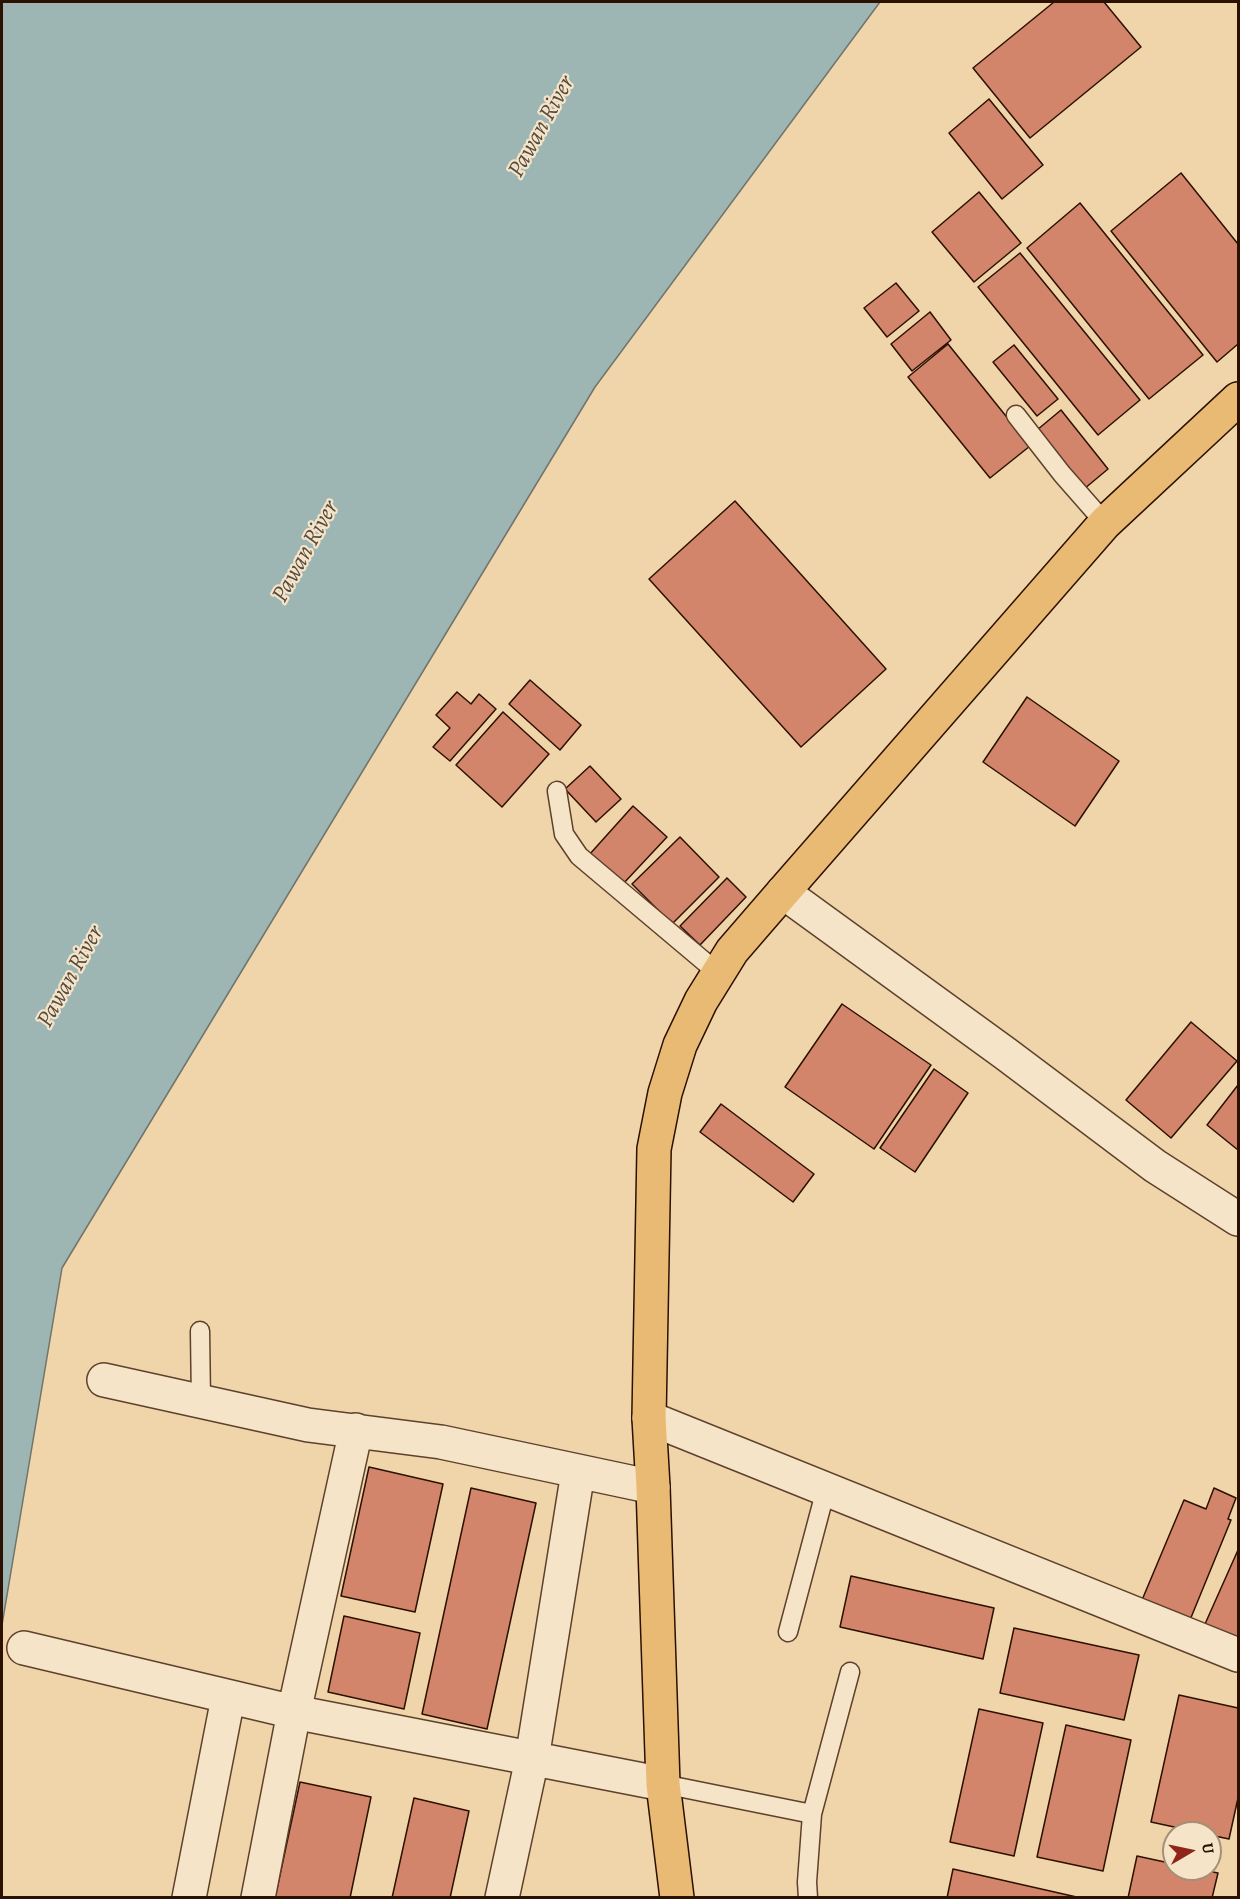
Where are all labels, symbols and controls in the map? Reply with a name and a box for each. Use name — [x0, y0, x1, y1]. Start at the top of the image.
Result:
water label: Pawan River — [502, 71, 582, 183]
water label: Pawan River — [266, 496, 346, 608]
water label: Pawan River — [31, 921, 111, 1033]
north arrow — [1162, 1821, 1222, 1881]
text: U — [1196, 1842, 1219, 1855]

